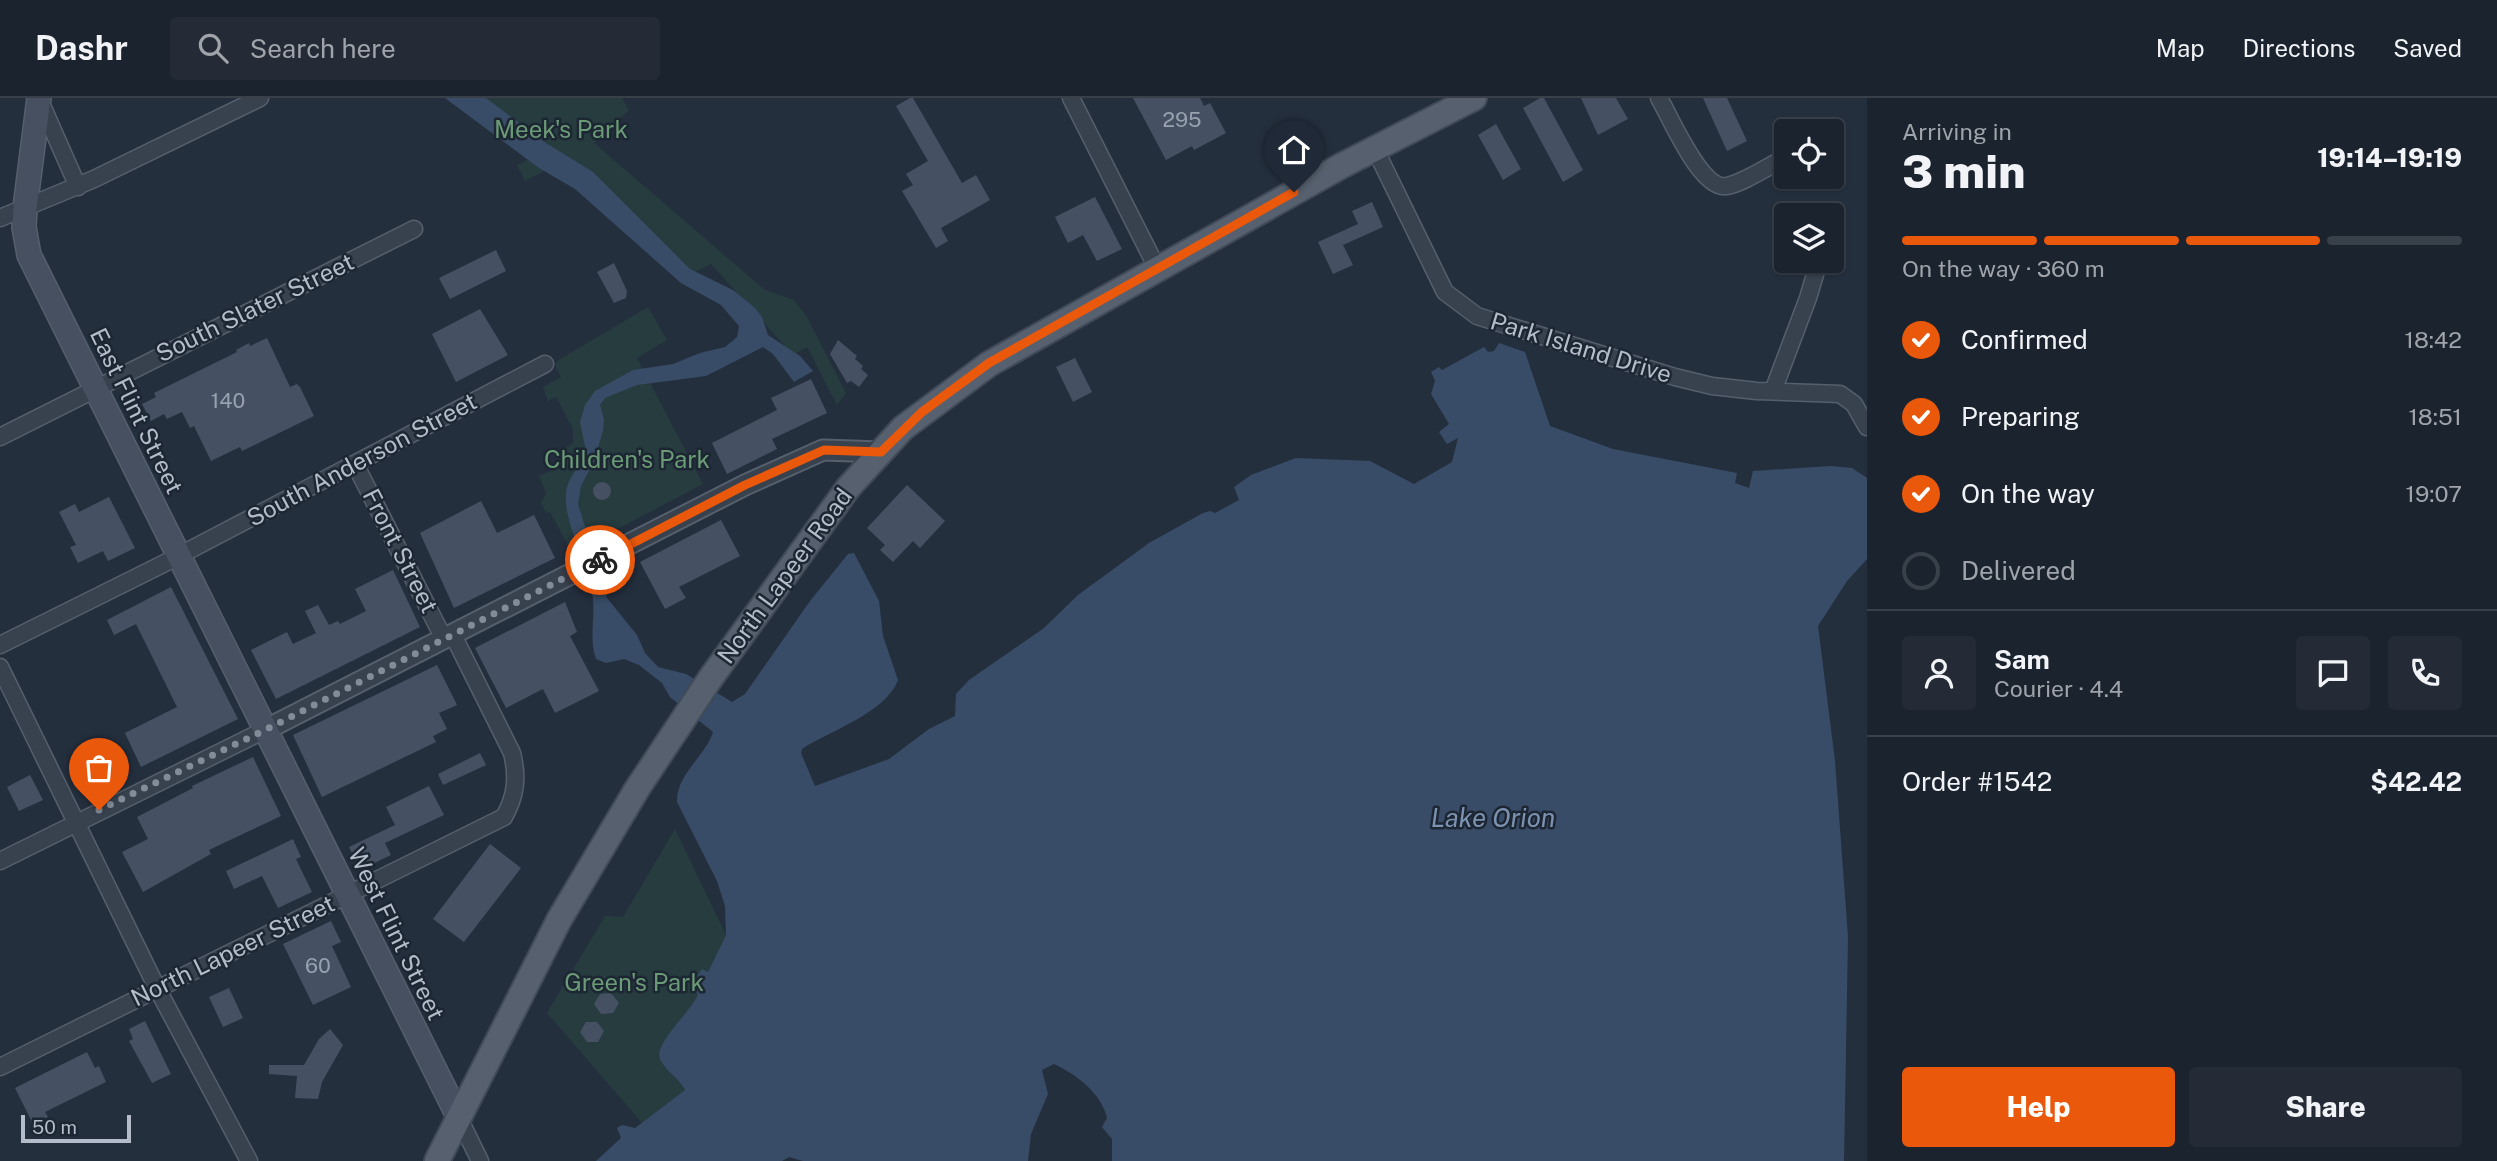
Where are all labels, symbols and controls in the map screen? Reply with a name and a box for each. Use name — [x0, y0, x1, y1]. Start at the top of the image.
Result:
search box — [170, 17, 660, 80]
text: Dashr — [35, 29, 128, 67]
icon: search — [194, 29, 232, 67]
text: Search here — [250, 33, 396, 64]
text: Map — [2156, 34, 2205, 62]
text: Directions — [2243, 34, 2355, 62]
text: Saved — [2393, 34, 2462, 62]
house number: 295 — [1162, 107, 1202, 132]
park label: Meek's Park — [494, 115, 628, 143]
text: Arriving in — [1902, 118, 2012, 145]
map controls — [1774, 119, 1844, 273]
button: locate — [1774, 119, 1844, 189]
pin — [1264, 120, 1324, 192]
icon: home — [1275, 131, 1313, 169]
text: 19:14–19:19 — [2317, 142, 2462, 173]
text: 3 min — [1902, 144, 2026, 198]
button: layers — [1774, 203, 1844, 273]
street label: South Slater Street — [151, 247, 358, 367]
text: On the way · 360 m — [1902, 255, 2105, 282]
street label: Park Island Drive — [1487, 306, 1675, 388]
icon: check — [1902, 321, 1940, 359]
street label: East Flint Street — [85, 323, 189, 498]
text: Confirmed — [1961, 324, 2088, 355]
text: 18:42 — [2405, 326, 2462, 353]
street label: South Anderson Street — [242, 387, 481, 532]
house number: 140 — [211, 388, 245, 413]
icon: check — [1902, 398, 1940, 436]
text: Preparing — [1961, 401, 2080, 432]
text: 18:51 — [2408, 403, 2462, 430]
park label: Children's Park — [544, 445, 710, 473]
icon: check — [1902, 475, 1940, 513]
text: On the way — [1961, 478, 2095, 509]
text: 19:07 — [2406, 480, 2462, 507]
street label: North Lapeer Road — [711, 482, 857, 669]
street label: Front Street — [358, 484, 444, 617]
courier — [565, 525, 635, 595]
icon: bike — [581, 541, 619, 579]
text: Delivered — [1961, 555, 2076, 586]
button: person — [1902, 636, 1976, 710]
button: chat — [2296, 636, 2370, 710]
button: phone — [2388, 636, 2462, 710]
text: Sam — [1994, 644, 2050, 675]
text: Courier · 4.4 — [1994, 675, 2123, 702]
pin — [69, 738, 129, 810]
icon: bag — [80, 749, 118, 787]
text: Order #1542 — [1902, 766, 2052, 797]
text: $42.42 — [2370, 766, 2462, 797]
water label: Lake Orion — [1431, 802, 1555, 833]
street label: West Flint Street — [343, 843, 451, 1024]
street label: North Lapeer Street — [126, 889, 339, 1012]
house number: 60 — [305, 953, 331, 978]
park label: Green's Park — [564, 968, 704, 996]
button: Help — [1902, 1067, 2175, 1147]
button: Share — [2189, 1067, 2462, 1147]
scale bar — [21, 1112, 131, 1144]
text: 50 m — [32, 1116, 77, 1138]

